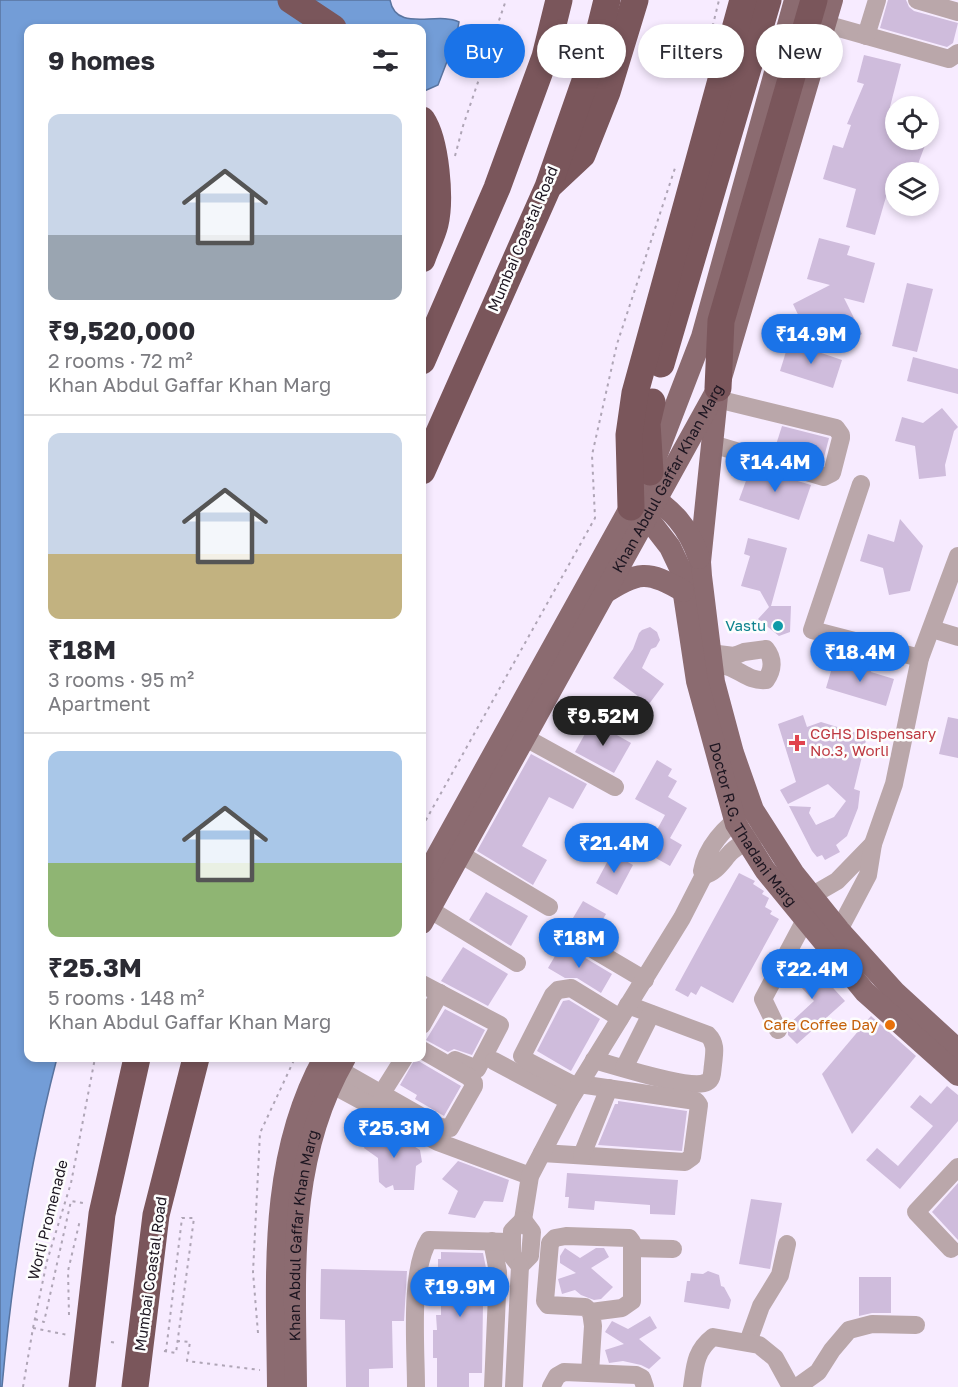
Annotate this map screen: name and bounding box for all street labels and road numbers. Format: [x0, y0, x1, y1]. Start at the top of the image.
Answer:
street label: Mumbai Coastal Road [483, 163, 561, 314]
street label: Khan Abdul Gaffar Khan Marg [608, 381, 726, 575]
street label: Doctor R.G. Thadani Marg [706, 740, 801, 910]
street label: Khan Abdul Gaffar Khan Marg [285, 1128, 322, 1341]
street label: Worli Promenade [23, 1157, 71, 1282]
street label: Mumbai Coastal Road [130, 1195, 170, 1352]

